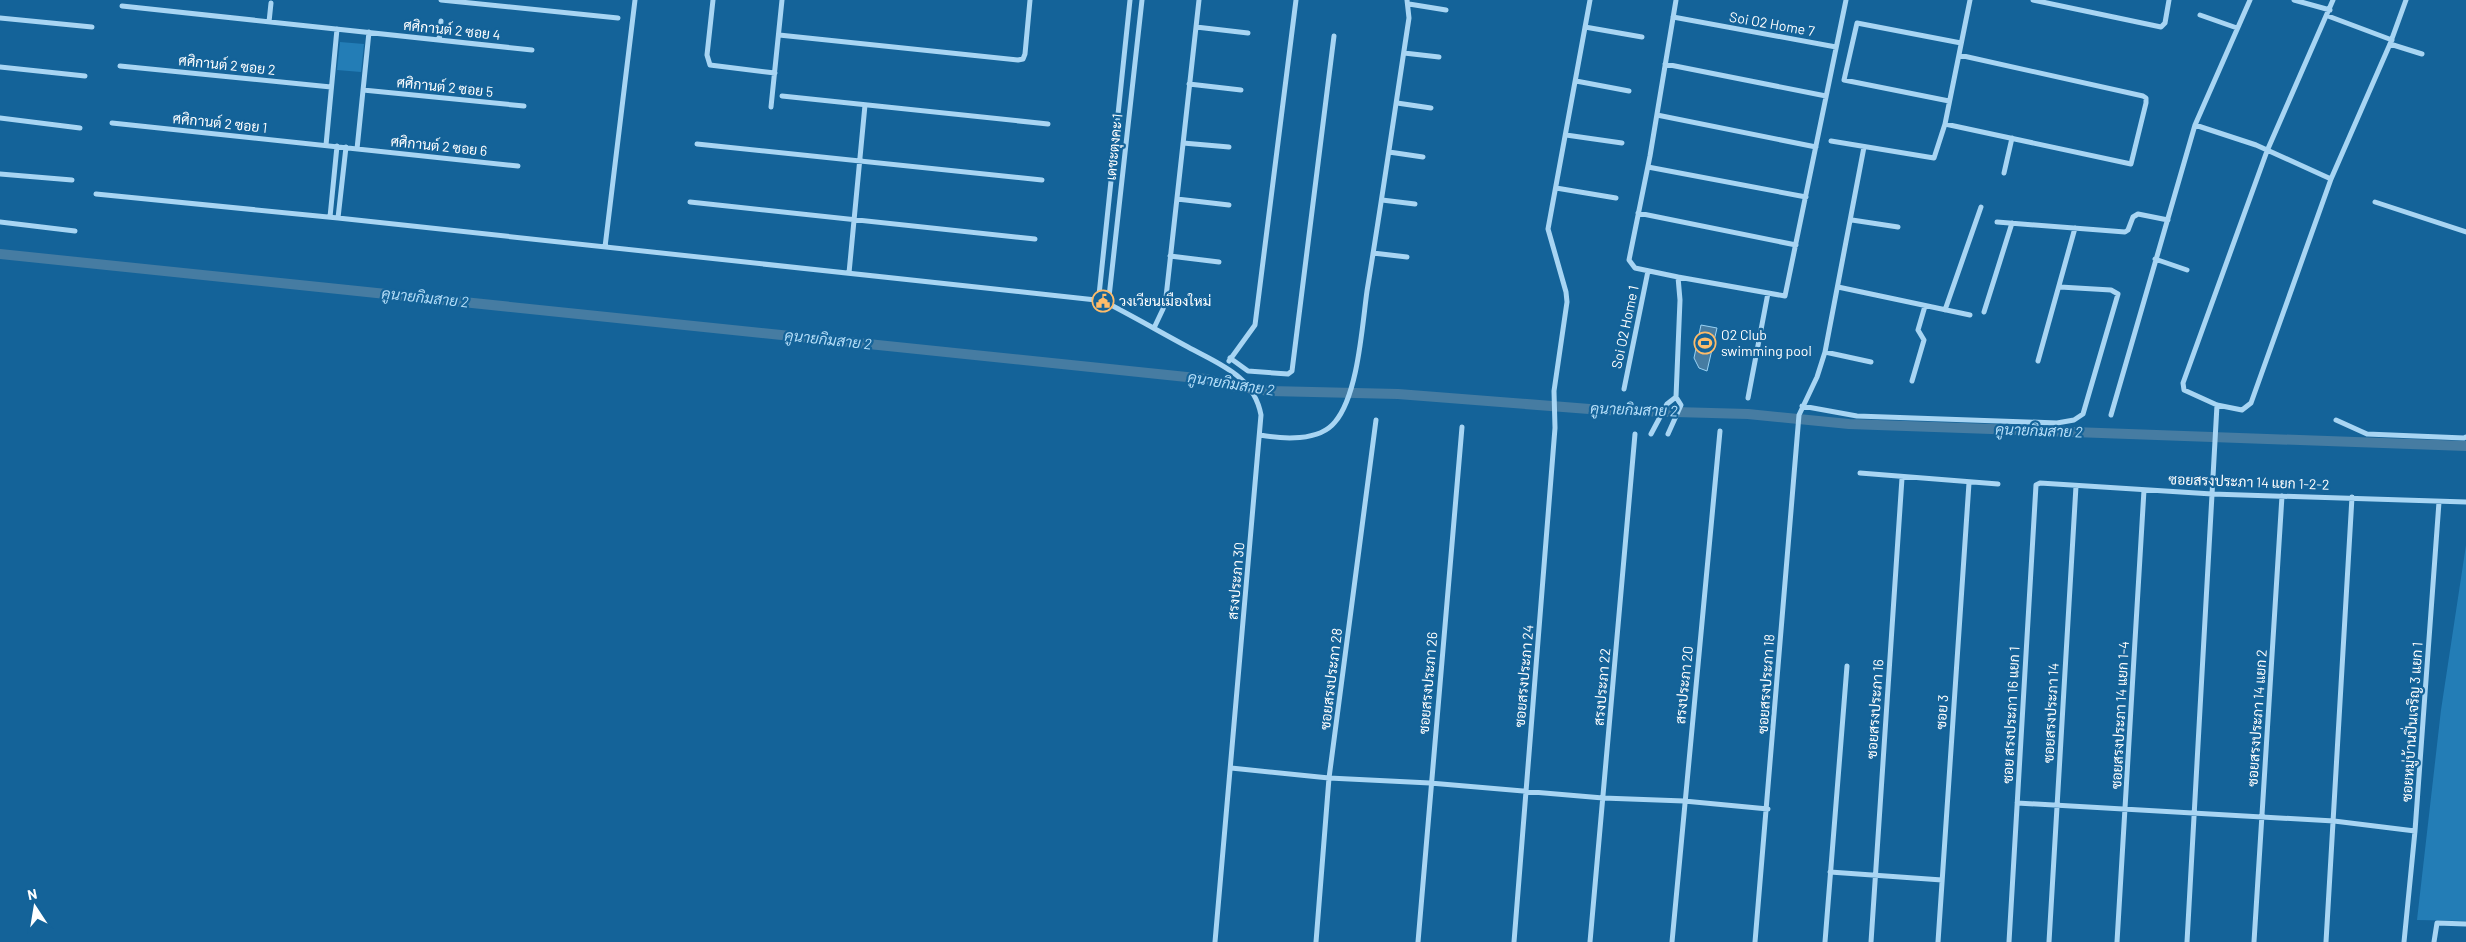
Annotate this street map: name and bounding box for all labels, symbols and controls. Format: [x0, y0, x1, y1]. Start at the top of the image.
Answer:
street label: Soi O2 Home 7 [1728, 8, 1816, 39]
street label: ศศิกานต์ 2 ซอย 4 [403, 16, 501, 43]
street label: ศศิกานต์ 2 ซอย 2 [178, 51, 276, 78]
street label: ศศิกานต์ 2 ซอย 5 [396, 73, 494, 100]
street label: ศศิกานต์ 2 ซอย 1 [172, 109, 268, 136]
street label: เดชะตุงคะ 1 [1102, 113, 1127, 181]
street label: ศศิกานต์ 2 ซอย 6 [390, 132, 488, 159]
water label: คูนายกิมสาย 2 [380, 283, 470, 313]
street label: Soi O2 Home 1 [1607, 284, 1642, 370]
public building icon: วงเวียนเมืองใหม่ [1091, 289, 1115, 313]
place label: วงเวียนเมืองใหม่ [1119, 292, 1211, 309]
water label: คูนายกิมสาย 2 [783, 325, 873, 355]
place label: O2 Club swimming pool [1721, 326, 1812, 359]
sports icon: O2 Club swimming pool [1693, 331, 1717, 355]
water label: คูนายกิมสาย 2 [1186, 367, 1276, 401]
water label: คูนายกิมสาย 2 [1590, 398, 1678, 422]
water label: คูนายกิมสาย 2 [1995, 419, 2083, 443]
street label: ซอยสรงประภา 14 แยก 1-2-2 [2168, 470, 2330, 493]
street label: สรงประภา 30 [1224, 541, 1247, 621]
street label: ซอยสรงประภา 24 [1511, 624, 1536, 728]
street label: ซอยสรงประภา 28 [1316, 627, 1345, 731]
street label: ซอยสรงประภา 26 [1415, 631, 1440, 735]
street label: ซอยสรงประภา 18 [1754, 634, 1777, 734]
street label: ซอยสรงประภา 14 แยก 1-4 [2107, 640, 2132, 789]
street label: ซอยหมู่บ้านปิ่นเจริญ 3 แยก 1 [2395, 641, 2428, 803]
street label: สรงประภา 20 [1671, 645, 1696, 725]
street label: ซอย สรงประภา 16 แยก 1 [1998, 646, 2023, 784]
street label: สรงประภา 22 [1590, 647, 1613, 727]
street label: ซอยสรงประภา 14 แยก 2 [2243, 649, 2270, 787]
street label: ซอยสรงประภา 16 [1863, 659, 1886, 759]
street label: ซอยสรงประภา 14 [2039, 662, 2062, 764]
street label: ซอย 3 [1932, 694, 1951, 730]
north arrow [10, 882, 60, 932]
text: N [26, 885, 39, 903]

